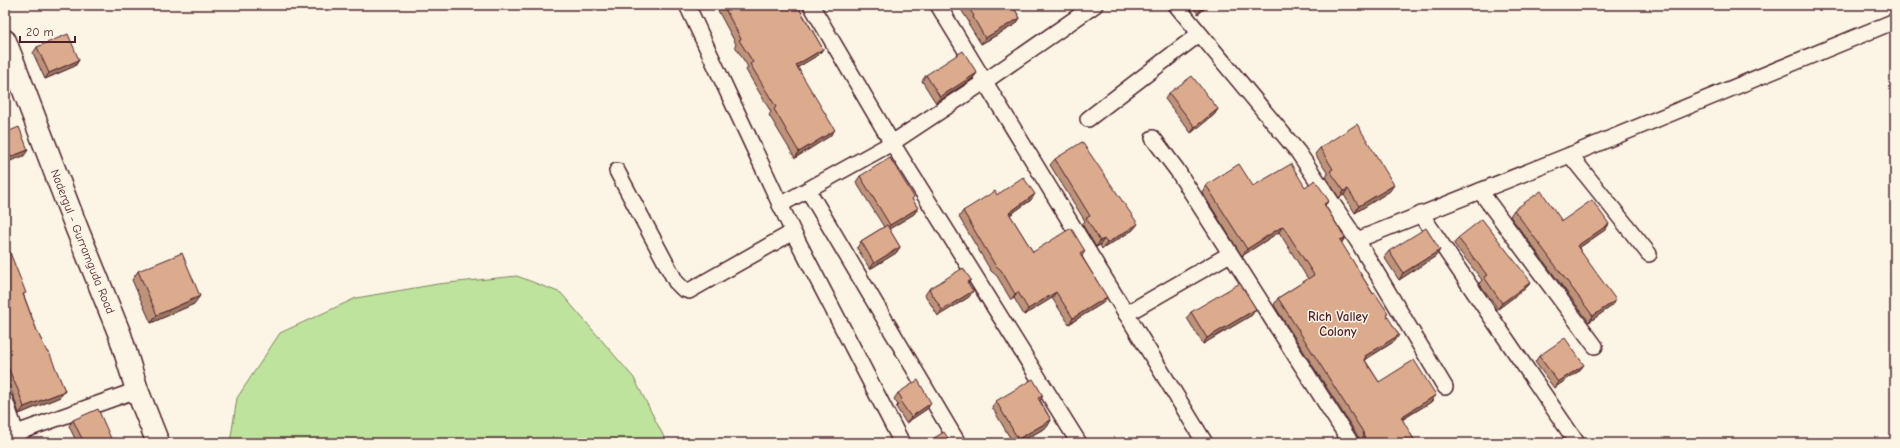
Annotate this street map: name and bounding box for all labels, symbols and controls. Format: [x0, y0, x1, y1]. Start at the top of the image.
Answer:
scale bar [20, 18, 75, 44]
text: 20 m [26, 25, 54, 39]
street label: Nadergul - Gurramguda Road [48, 167, 118, 316]
district label: Rich Valley Colony [1308, 309, 1368, 339]

